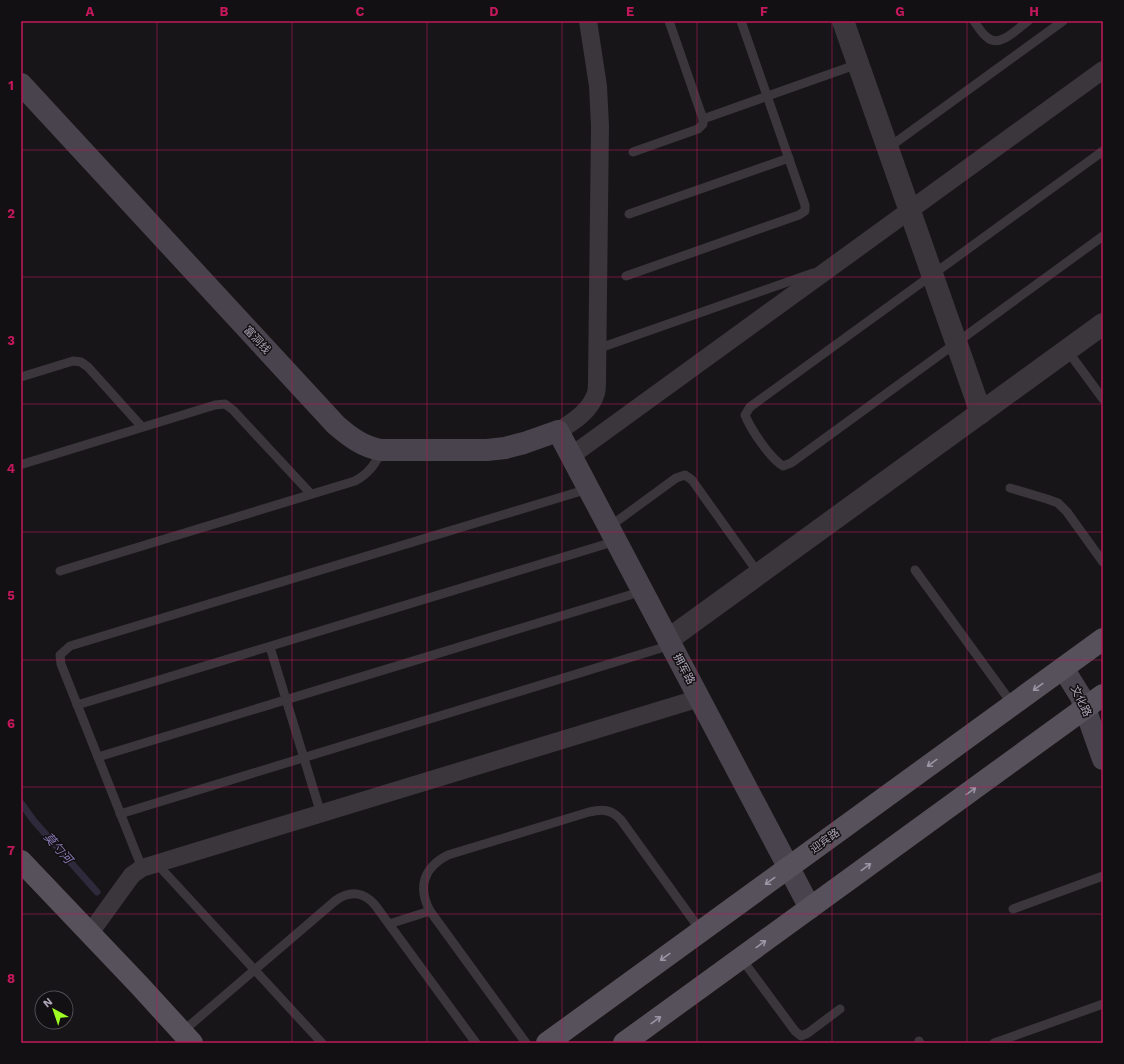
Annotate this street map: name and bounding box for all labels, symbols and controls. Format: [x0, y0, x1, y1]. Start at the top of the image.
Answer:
text: A [86, 4, 95, 19]
text: B [220, 4, 229, 19]
text: C [356, 4, 365, 19]
text: D [489, 4, 499, 19]
text: E [626, 4, 634, 19]
text: F [760, 4, 768, 19]
text: G [895, 4, 905, 19]
text: H [1029, 4, 1039, 19]
text: 1 [8, 78, 14, 93]
text: 2 [7, 206, 15, 221]
street label: 富洞线 [241, 323, 273, 357]
text: 3 [7, 333, 15, 348]
text: 4 [7, 461, 16, 476]
text: 5 [7, 588, 15, 603]
street label: 拥军路 [671, 651, 697, 687]
one-way arrow [1032, 683, 1043, 691]
street label: 文化路 [1068, 683, 1094, 719]
text: 6 [7, 716, 15, 731]
one-way arrow [927, 759, 938, 767]
one-way arrow [966, 787, 977, 795]
street label: 迎宾路 [808, 826, 842, 856]
water label: 莫勺河 [41, 830, 77, 868]
text: 7 [7, 843, 15, 858]
one-way arrow [861, 863, 872, 871]
one-way arrow [765, 877, 776, 885]
one-way arrow [755, 939, 766, 948]
one-way arrow [660, 953, 671, 961]
text: 8 [7, 971, 15, 986]
north arrow [34, 990, 74, 1030]
text: N [41, 995, 55, 1010]
one-way arrow [650, 1016, 661, 1024]

